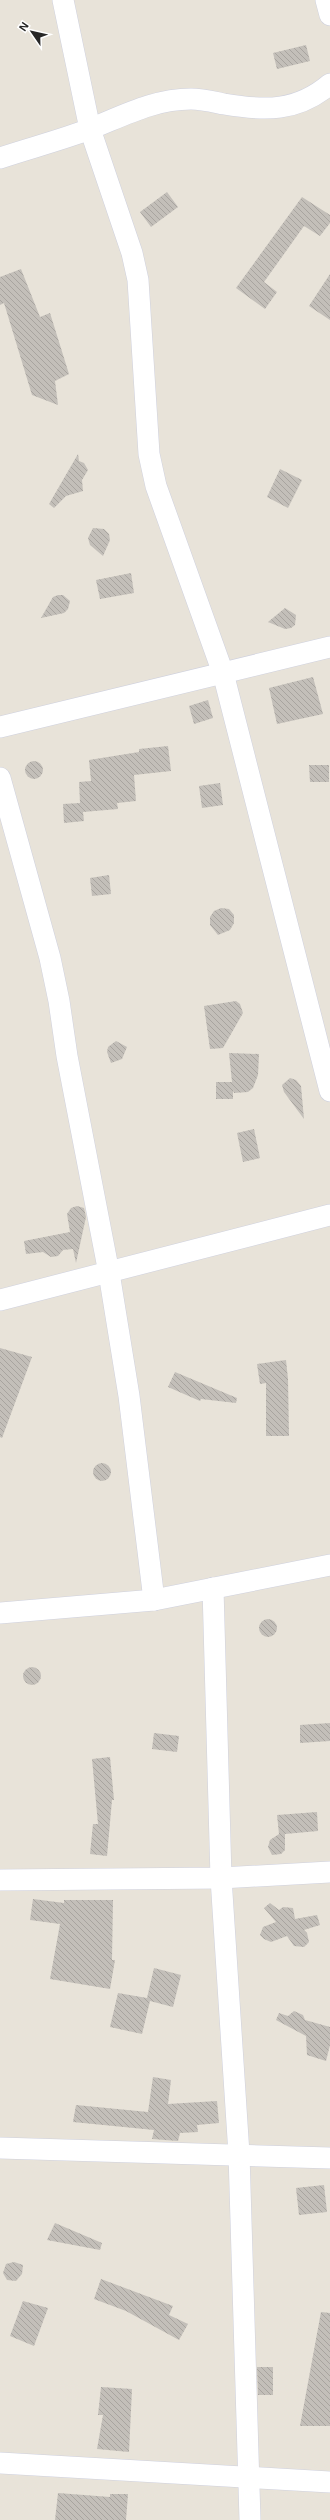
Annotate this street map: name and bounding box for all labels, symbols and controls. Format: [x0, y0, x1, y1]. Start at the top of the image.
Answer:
north arrow [12, 12, 52, 52]
text: N [17, 20, 31, 33]

